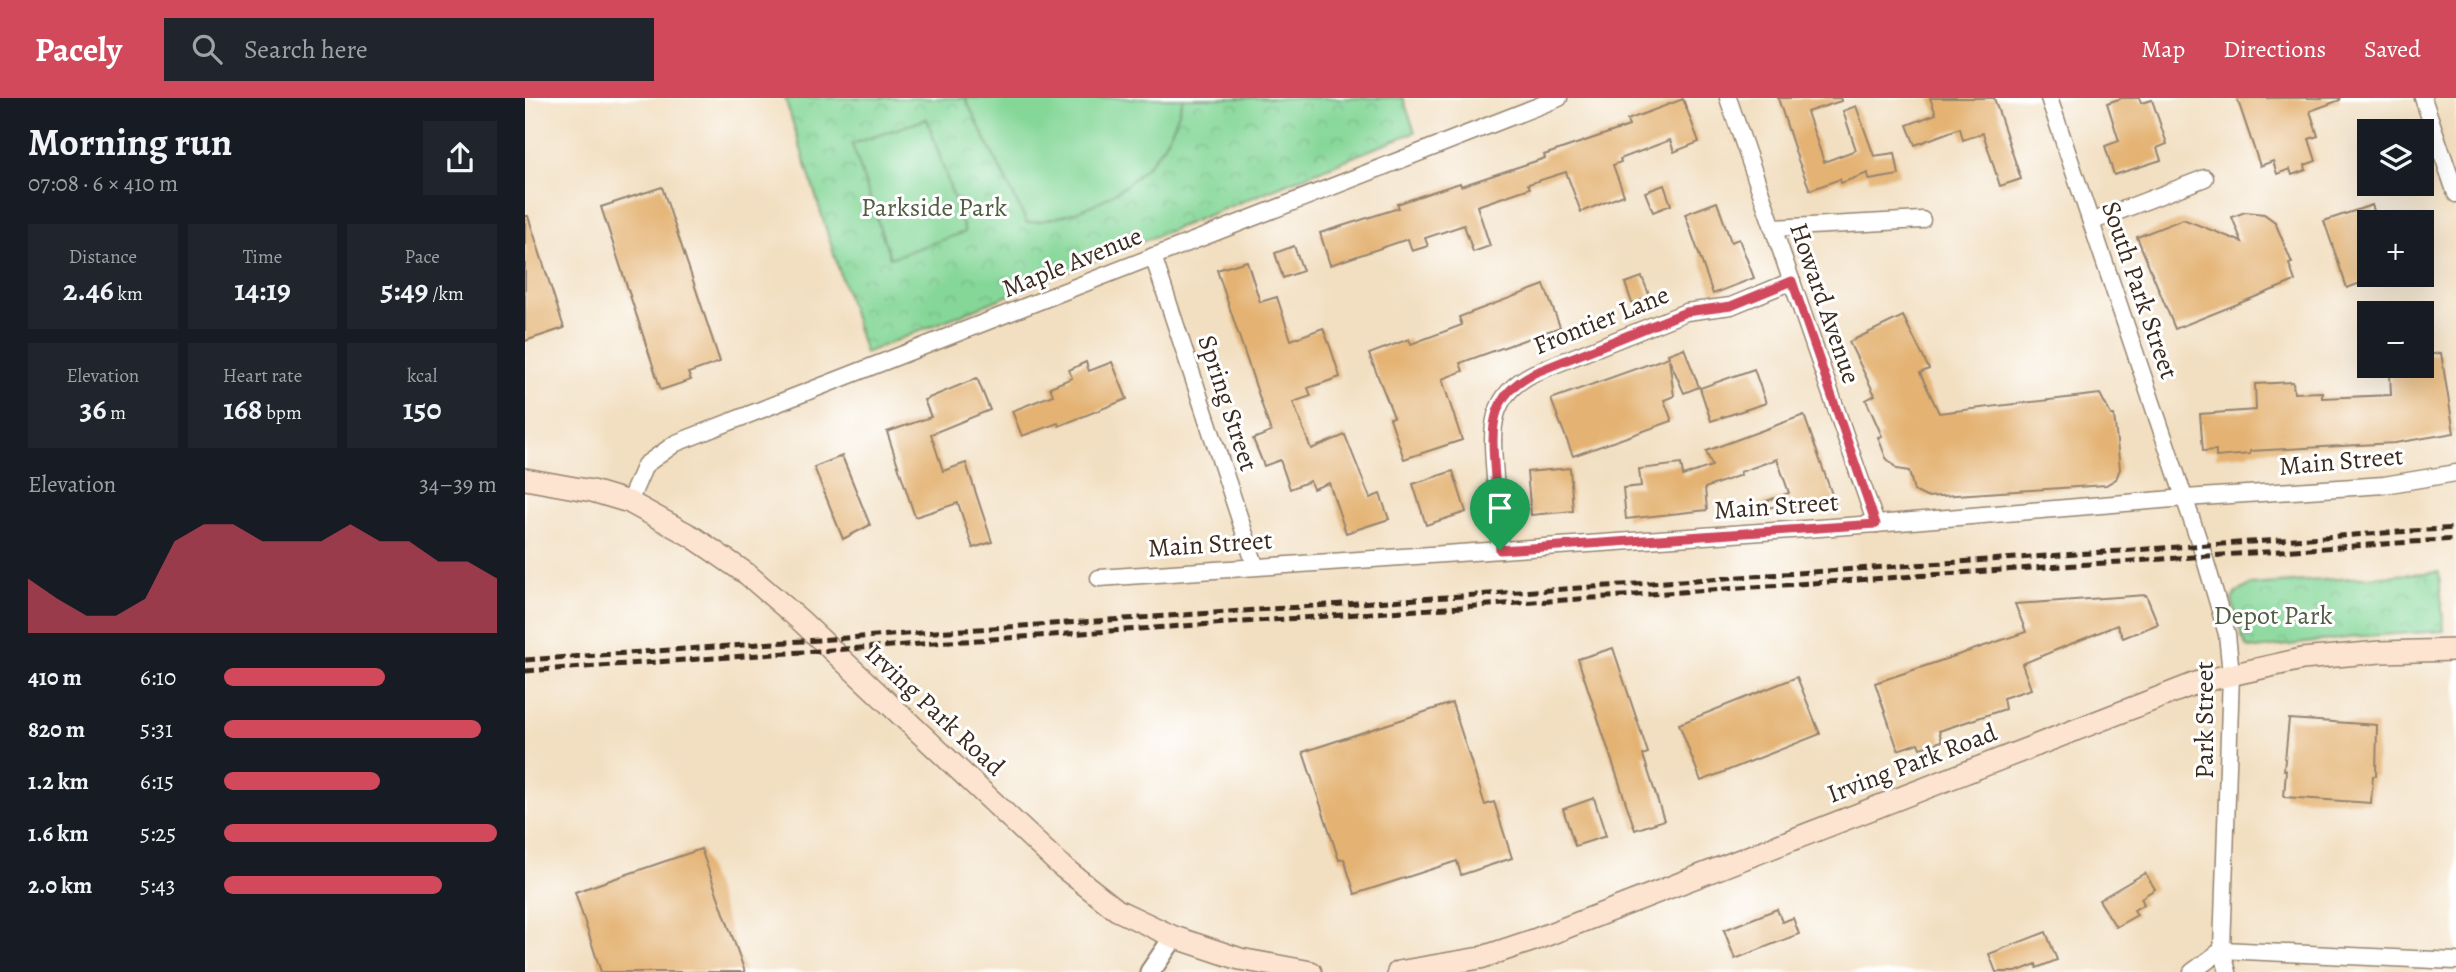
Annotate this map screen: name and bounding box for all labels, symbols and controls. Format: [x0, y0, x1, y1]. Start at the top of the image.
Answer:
search box [164, 18, 654, 81]
text: Pacely [35, 27, 122, 72]
icon: search [188, 30, 226, 68]
text: Search here [244, 32, 368, 67]
text: Map [2141, 33, 2185, 65]
text: Directions [2223, 33, 2326, 65]
text: Saved [2364, 33, 2421, 65]
text: Morning run [28, 116, 232, 168]
map controls [2357, 119, 2434, 378]
button: layers [2357, 119, 2434, 196]
button: share [423, 121, 497, 195]
text: 07:08 · 6 × 410 m [28, 168, 178, 199]
park label: Parkside Park [861, 190, 1007, 225]
street label: South Park Street [2093, 196, 2187, 384]
button: + [2357, 210, 2434, 287]
street label: Maple Avenue [997, 218, 1147, 306]
street label: Howard Avenue [1781, 218, 1869, 388]
text: Distance [69, 244, 137, 270]
text: Time [243, 244, 282, 270]
text: Pace [405, 244, 440, 270]
text: 2.46 [63, 270, 114, 310]
text: 14:19 [234, 270, 291, 310]
text: 5:49 [381, 270, 429, 310]
street label: Frontier Lane [1528, 277, 1674, 363]
text: km [114, 281, 143, 307]
text: /km [429, 281, 464, 307]
button: − [2357, 301, 2434, 378]
street label: Spring Street [1190, 330, 1267, 476]
text: Elevation [66, 363, 139, 389]
text: Heart rate [223, 363, 302, 389]
text: kcal [407, 363, 437, 389]
text: 36 [80, 389, 107, 429]
text: 168 [223, 389, 262, 429]
text: 150 [403, 389, 441, 429]
text: m [107, 400, 126, 426]
text: bpm [262, 400, 302, 426]
street label: Main Street [2277, 438, 2405, 484]
text: Elevation [28, 469, 116, 500]
text: 34–39 m [419, 469, 497, 500]
pin [1470, 478, 1530, 550]
street label: Main Street [1713, 484, 1840, 528]
icon: arrive [1481, 489, 1519, 527]
street label: Main Street [1147, 522, 1274, 566]
park label: Depot Park [2213, 598, 2333, 633]
street label: Irving Park Road [858, 636, 1012, 784]
street label: Park Street [2187, 661, 2222, 779]
text: 410 m [28, 662, 82, 693]
text: 6:10 [140, 662, 176, 693]
text: 820 m [28, 714, 85, 745]
text: 5:31 [140, 714, 173, 745]
street label: Irving Park Road [1822, 715, 2002, 811]
text: 1.2 km [28, 766, 89, 797]
text: 6:15 [140, 766, 174, 797]
text: 1.6 km [28, 818, 88, 849]
text: 5:25 [140, 818, 176, 849]
text: 2.0 km [28, 870, 92, 901]
text: 5:43 [140, 870, 175, 901]

